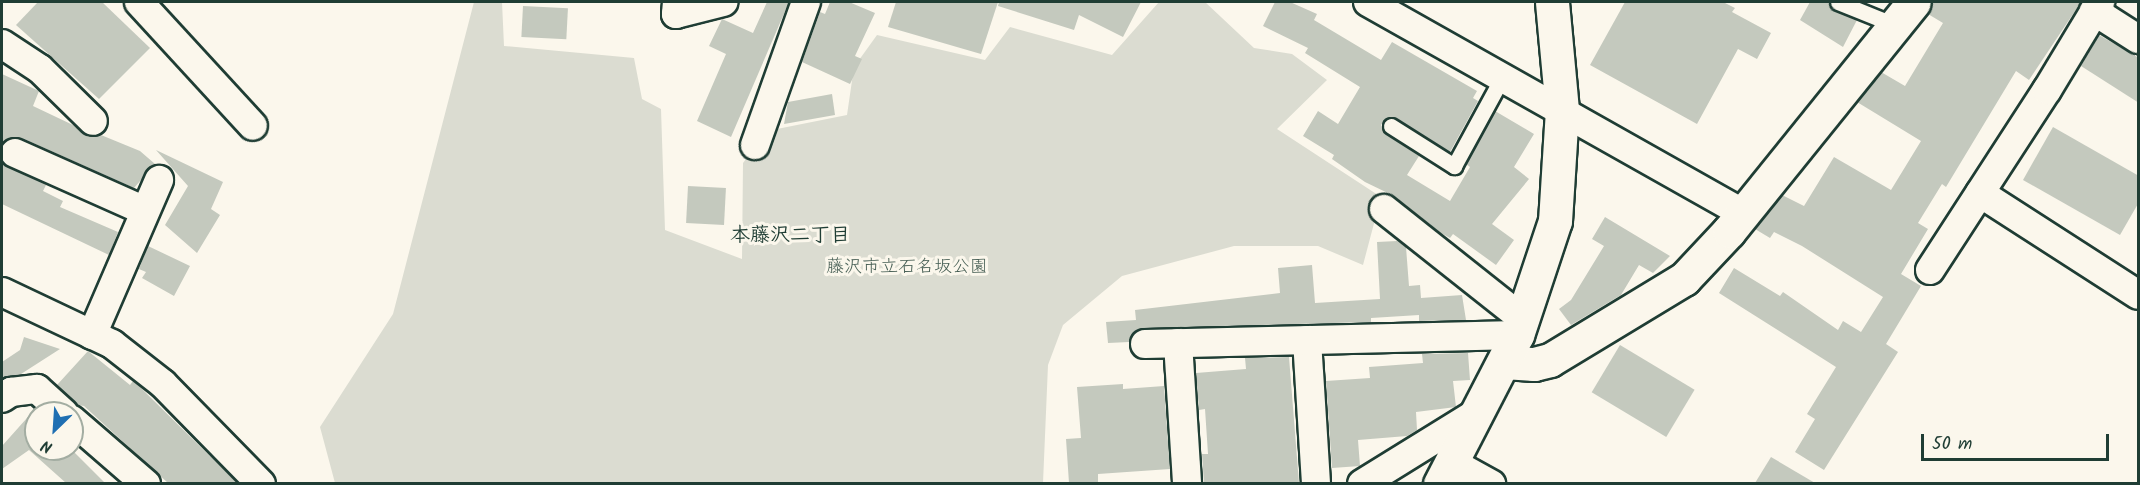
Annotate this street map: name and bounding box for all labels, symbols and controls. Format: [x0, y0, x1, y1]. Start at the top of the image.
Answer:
district label: 本藤沢二丁目 [730, 224, 850, 248]
park label: 藤沢市立石名坂公園 [826, 257, 988, 279]
north arrow [24, 401, 84, 461]
scale bar [1924, 422, 2112, 460]
text: 50 m [1932, 430, 1972, 459]
text: N [37, 432, 57, 459]

